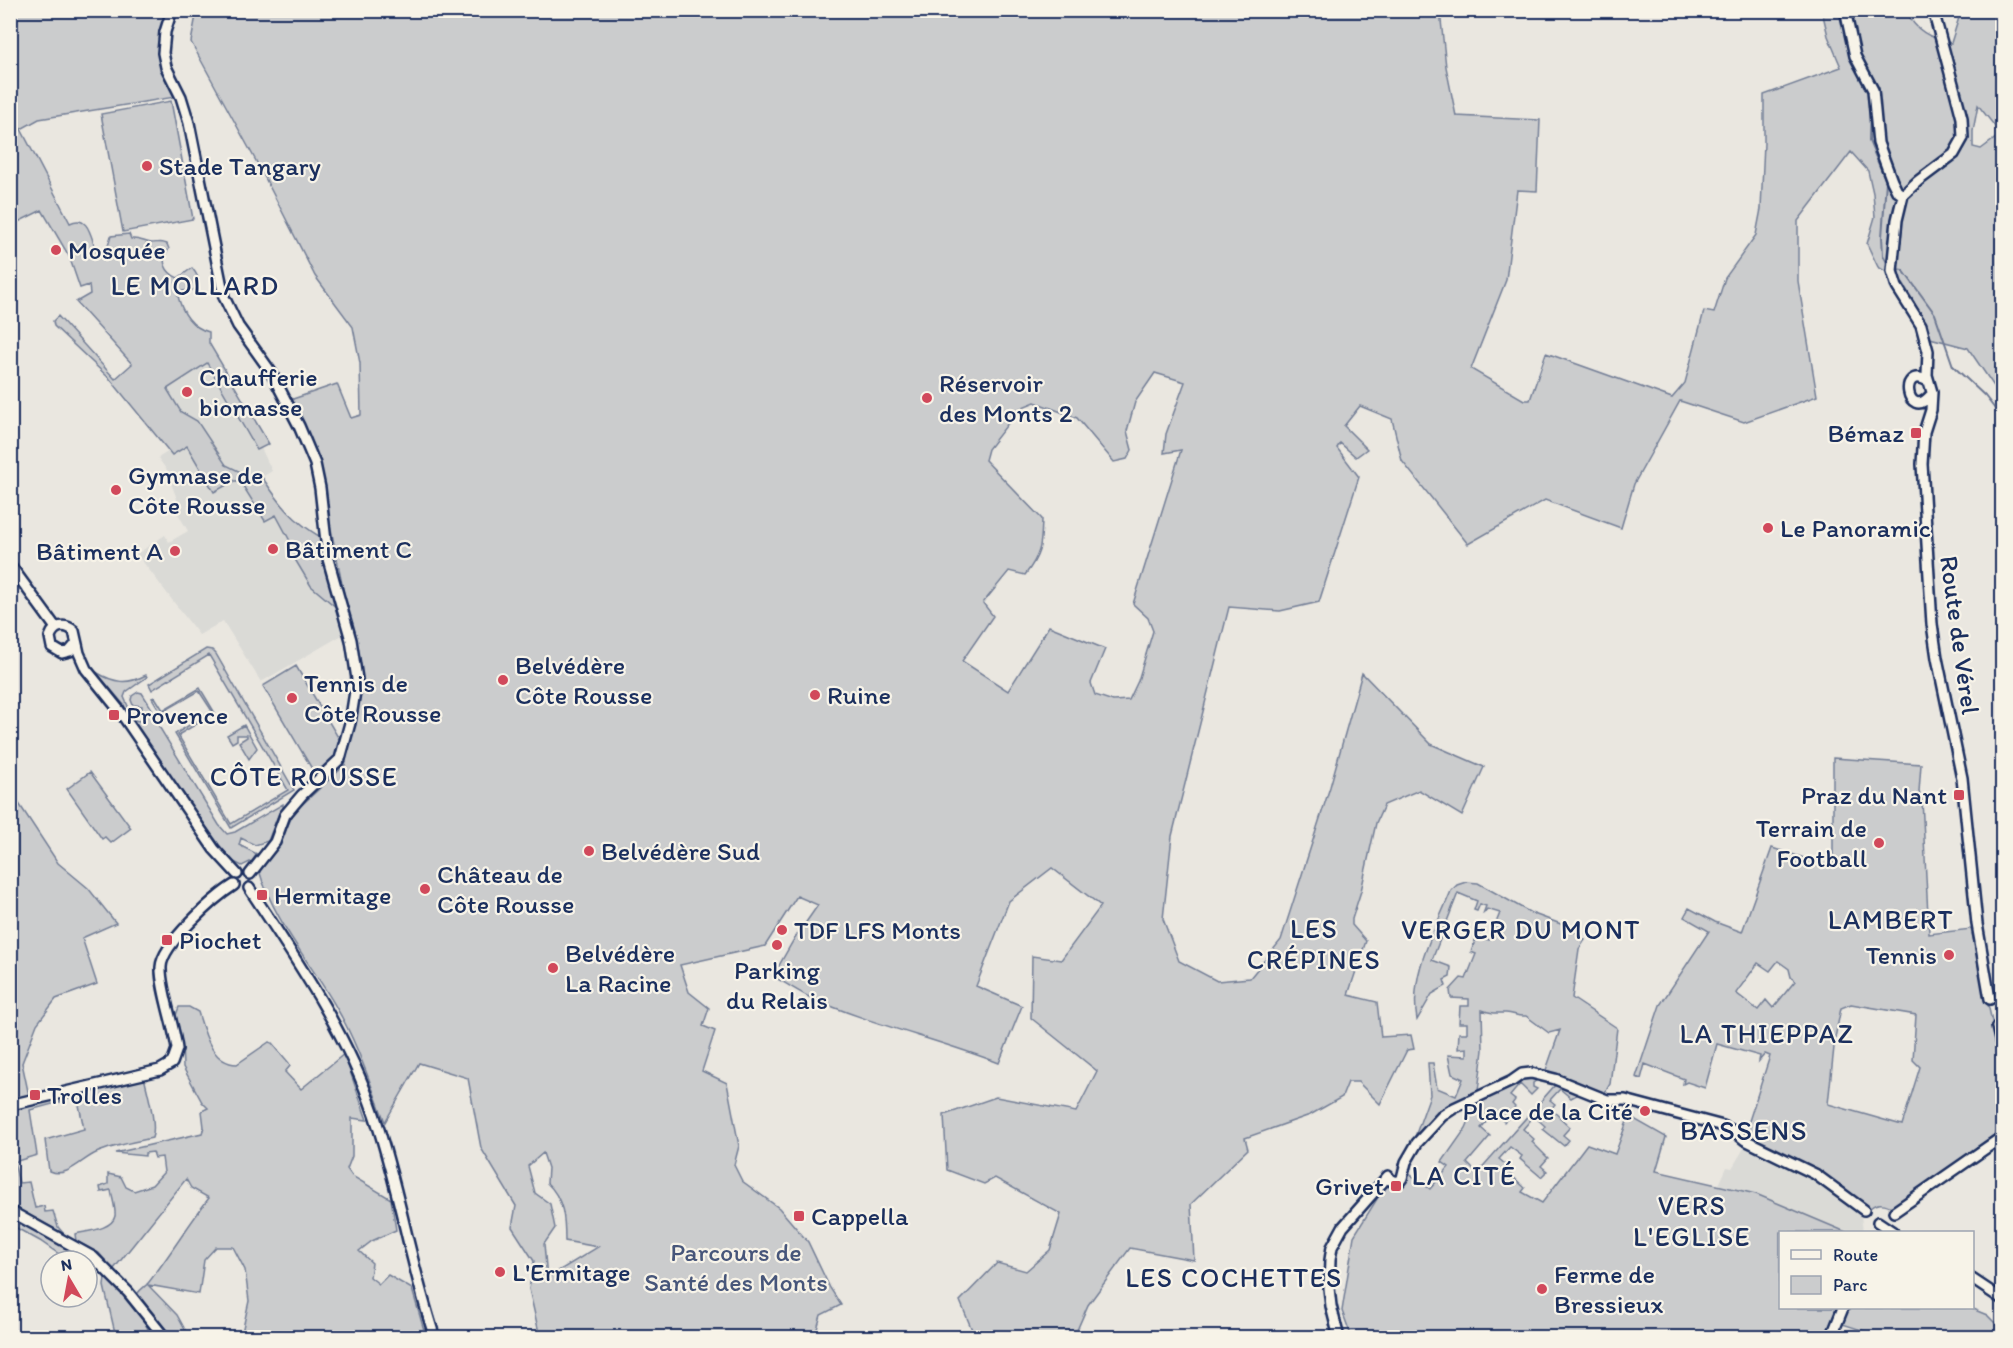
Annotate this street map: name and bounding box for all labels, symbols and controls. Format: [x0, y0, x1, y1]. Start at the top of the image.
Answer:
place label: Stade Tangary [159, 150, 321, 182]
marker: Stade Tangary [140, 159, 154, 173]
place label: Mosquée [68, 234, 166, 266]
marker: Mosquée [49, 243, 63, 257]
district label: LE MOLLARD [110, 269, 280, 302]
place label: Chaufferie biomasse [199, 361, 318, 423]
place label: Réservoir des Monts 2 [939, 367, 1073, 429]
marker: Chaufferie biomasse [180, 385, 194, 399]
marker: Réservoir des Monts 2 [920, 391, 934, 405]
place label: Bémaz [1828, 417, 1904, 449]
marker: Bémaz [1909, 426, 1923, 440]
place label: Gymnase de Côte Rousse [128, 459, 265, 521]
marker: Gymnase de Côte Rousse [109, 483, 123, 497]
place label: Le Panoramic [1780, 512, 1931, 544]
marker: Le Panoramic [1761, 521, 1775, 535]
place label: Bâtiment C [285, 533, 412, 565]
place label: Bâtiment A [36, 535, 163, 567]
marker: Bâtiment C [266, 542, 280, 556]
marker: Bâtiment A [168, 544, 182, 558]
street label: Route de Vérel [1933, 554, 1987, 716]
place label: Belvédère Côte Rousse [515, 649, 652, 711]
place label: Tennis de Côte Rousse [304, 667, 441, 729]
marker: Belvédère Côte Rousse [496, 673, 510, 687]
place label: Ruine [827, 679, 891, 711]
marker: Ruine [808, 688, 822, 702]
marker: Tennis de Côte Rousse [285, 691, 299, 705]
place label: Provence [126, 699, 228, 731]
marker: Provence [107, 708, 121, 722]
district label: CÔTE ROUSSE [210, 760, 398, 793]
place label: Praz du Nant [1801, 779, 1947, 811]
marker: Praz du Nant [1952, 788, 1966, 802]
place label: Terrain de Football [1756, 812, 1867, 874]
place label: Belvédère Sud [601, 835, 760, 867]
marker: Terrain de Football [1872, 836, 1886, 850]
marker: Belvédère Sud [582, 844, 596, 858]
place label: Château de Côte Rousse [437, 858, 574, 920]
place label: Hermitage [274, 879, 391, 911]
marker: Château de Côte Rousse [418, 882, 432, 896]
marker: Hermitage [255, 888, 269, 902]
district label: LAMBERT [1828, 903, 1954, 936]
district label: LES CRÉPINES [1247, 912, 1381, 976]
district label: VERGER DU MONT [1401, 913, 1641, 946]
place label: TDF LFS Monts [794, 914, 961, 946]
marker: TDF LFS Monts [775, 923, 789, 937]
place label: Piochet [179, 924, 262, 956]
marker: Piochet [160, 933, 174, 947]
place label: Belvédère La Racine [565, 937, 675, 999]
marker: Parking du Relais [770, 938, 784, 952]
place label: Tennis [1866, 939, 1937, 971]
marker: Tennis [1942, 948, 1956, 962]
place label: Parking du Relais [726, 954, 828, 1016]
marker: Belvédère La Racine [546, 961, 560, 975]
district label: LA THIEPPAZ [1680, 1017, 1854, 1050]
place label: Trolles [47, 1079, 122, 1111]
marker: Trolles [28, 1088, 42, 1102]
place label: Place de la Cité [1462, 1095, 1633, 1127]
marker: Place de la Cité [1638, 1104, 1652, 1118]
district label: BASSENS [1680, 1113, 1808, 1147]
district label: LA CITÉ [1412, 1159, 1516, 1192]
place label: Grivet [1315, 1170, 1384, 1202]
marker: Grivet [1389, 1179, 1403, 1193]
district label: VERS L'EGLISE [1633, 1189, 1751, 1253]
place label: Cappella [811, 1200, 909, 1232]
marker: Cappella [792, 1209, 806, 1223]
legend [1779, 1231, 1974, 1309]
park label: Parcours de Santé des Monts [644, 1236, 828, 1298]
text: Route [1833, 1244, 1878, 1266]
north arrow [39, 1249, 99, 1309]
text: N [60, 1254, 73, 1275]
place label: L'Ermitage [512, 1256, 631, 1288]
place label: Ferme de Bressieux [1554, 1258, 1663, 1320]
district label: LES COCHETTES [1125, 1261, 1343, 1294]
marker: L'Ermitage [493, 1265, 507, 1279]
text: Parc [1833, 1274, 1867, 1296]
marker: Ferme de Bressieux [1535, 1282, 1549, 1296]

